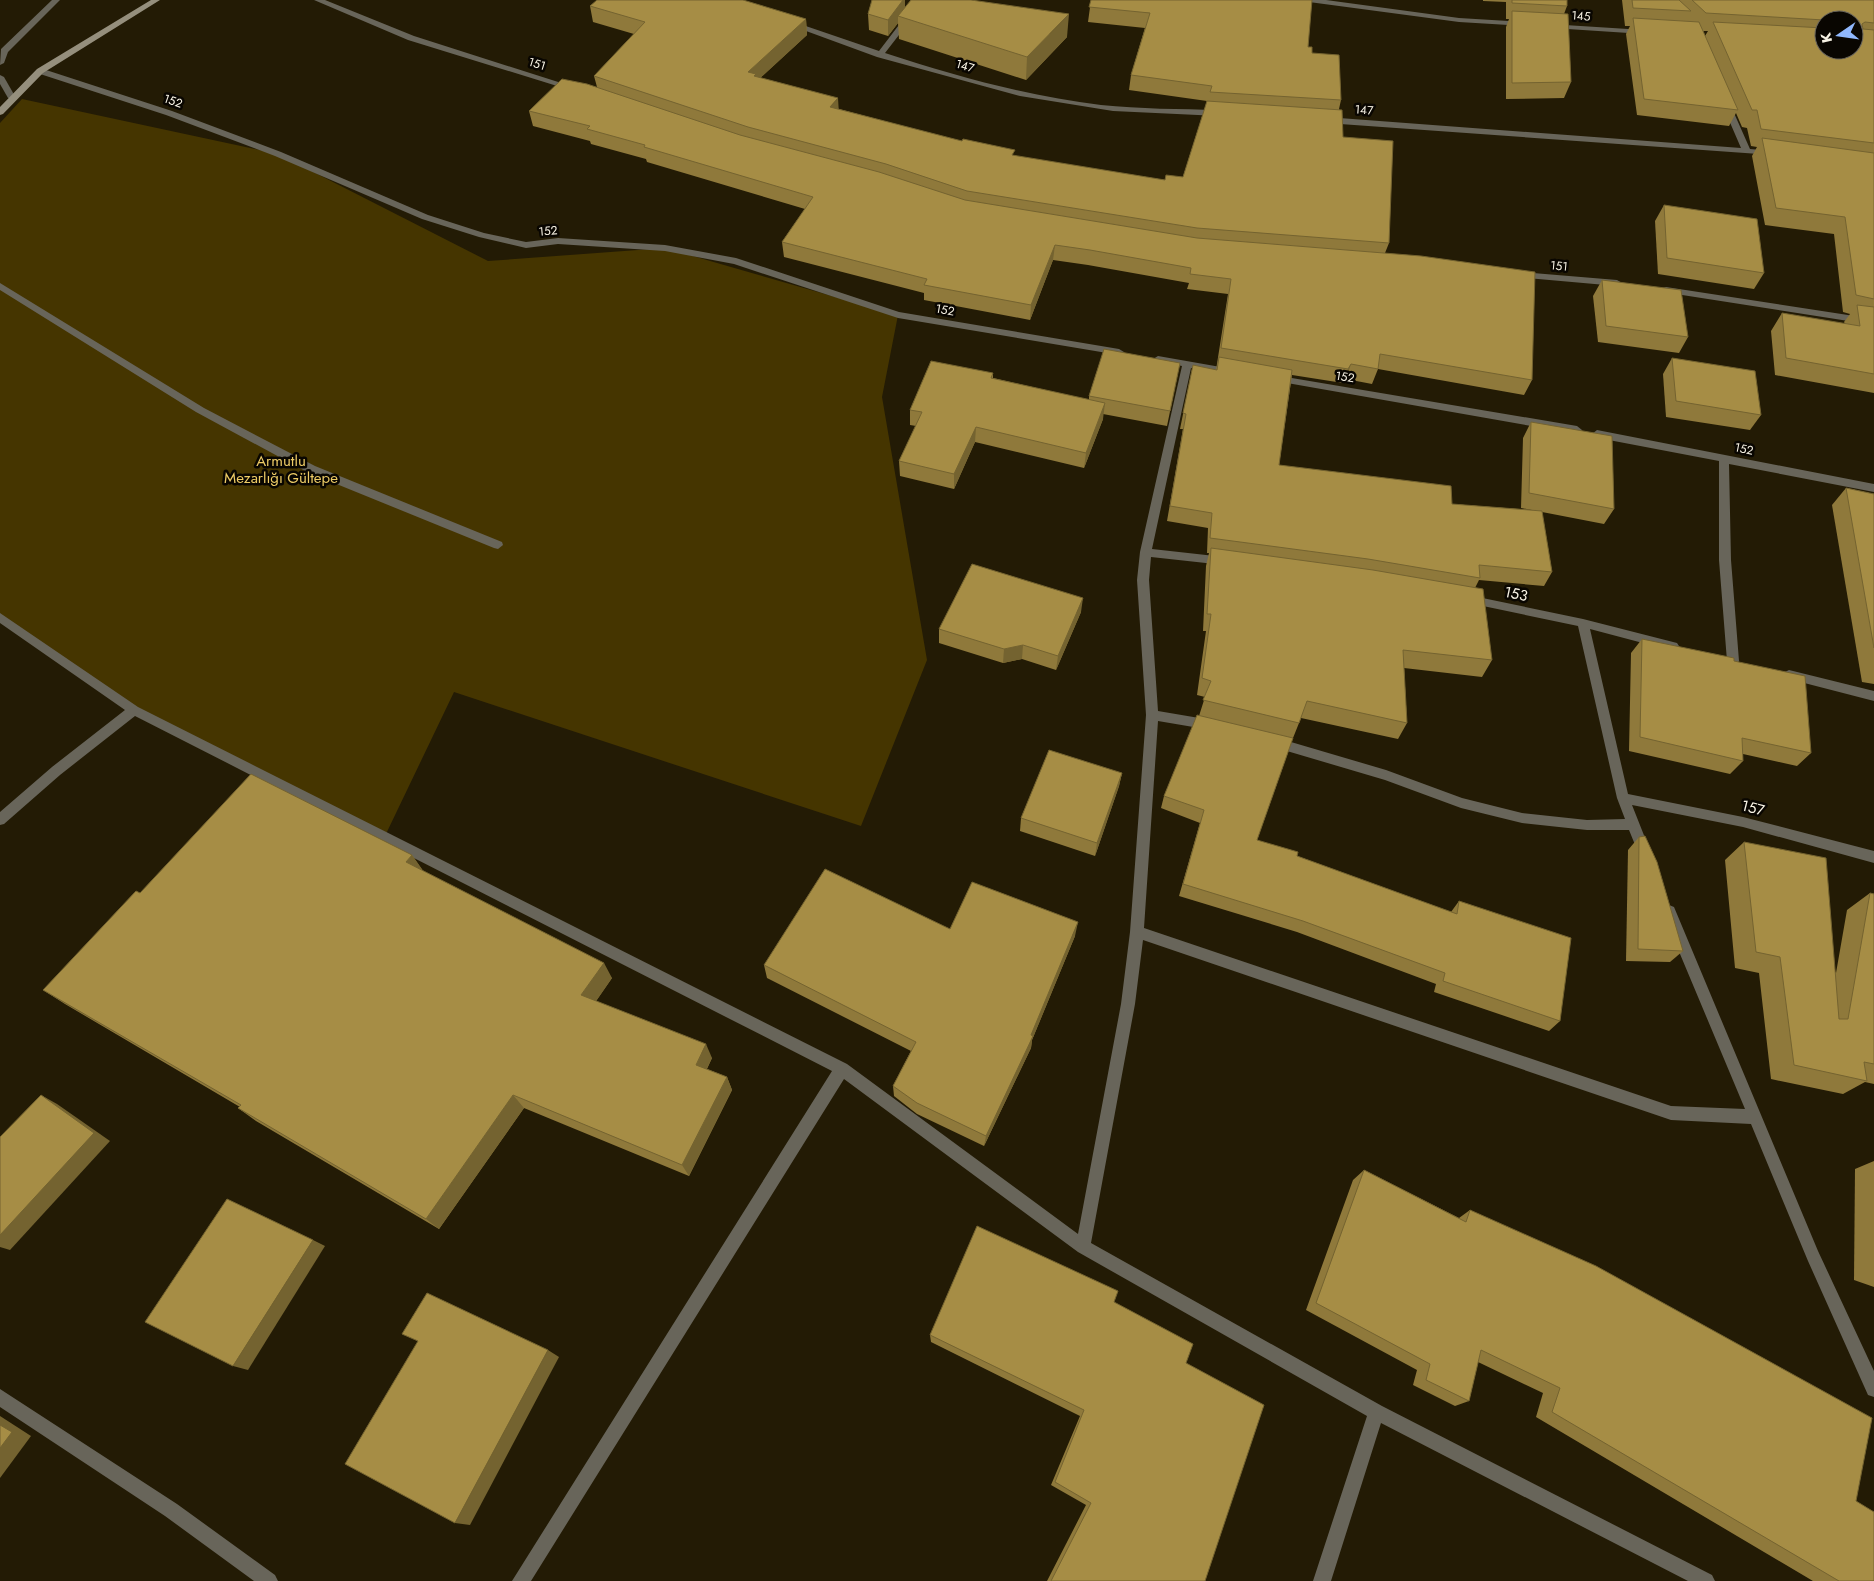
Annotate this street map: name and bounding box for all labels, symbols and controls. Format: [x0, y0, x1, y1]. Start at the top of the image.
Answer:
street label: 145 [1571, 6, 1591, 26]
north arrow [1814, 10, 1864, 60]
text: K [1815, 31, 1837, 45]
street label: 151 [526, 53, 548, 75]
street label: 147 [954, 55, 977, 77]
street label: 152 [161, 89, 185, 113]
street label: 147 [1354, 100, 1375, 120]
street label: 152 [538, 221, 558, 241]
street label: 151 [1549, 256, 1569, 276]
street label: 152 [934, 299, 956, 321]
street label: 152 [1334, 367, 1356, 387]
street label: 152 [1733, 438, 1755, 460]
park label: Armutlu Mezarlığı Gültepe [224, 450, 338, 489]
street label: 153 [1502, 581, 1530, 607]
street label: 157 [1739, 795, 1767, 821]

